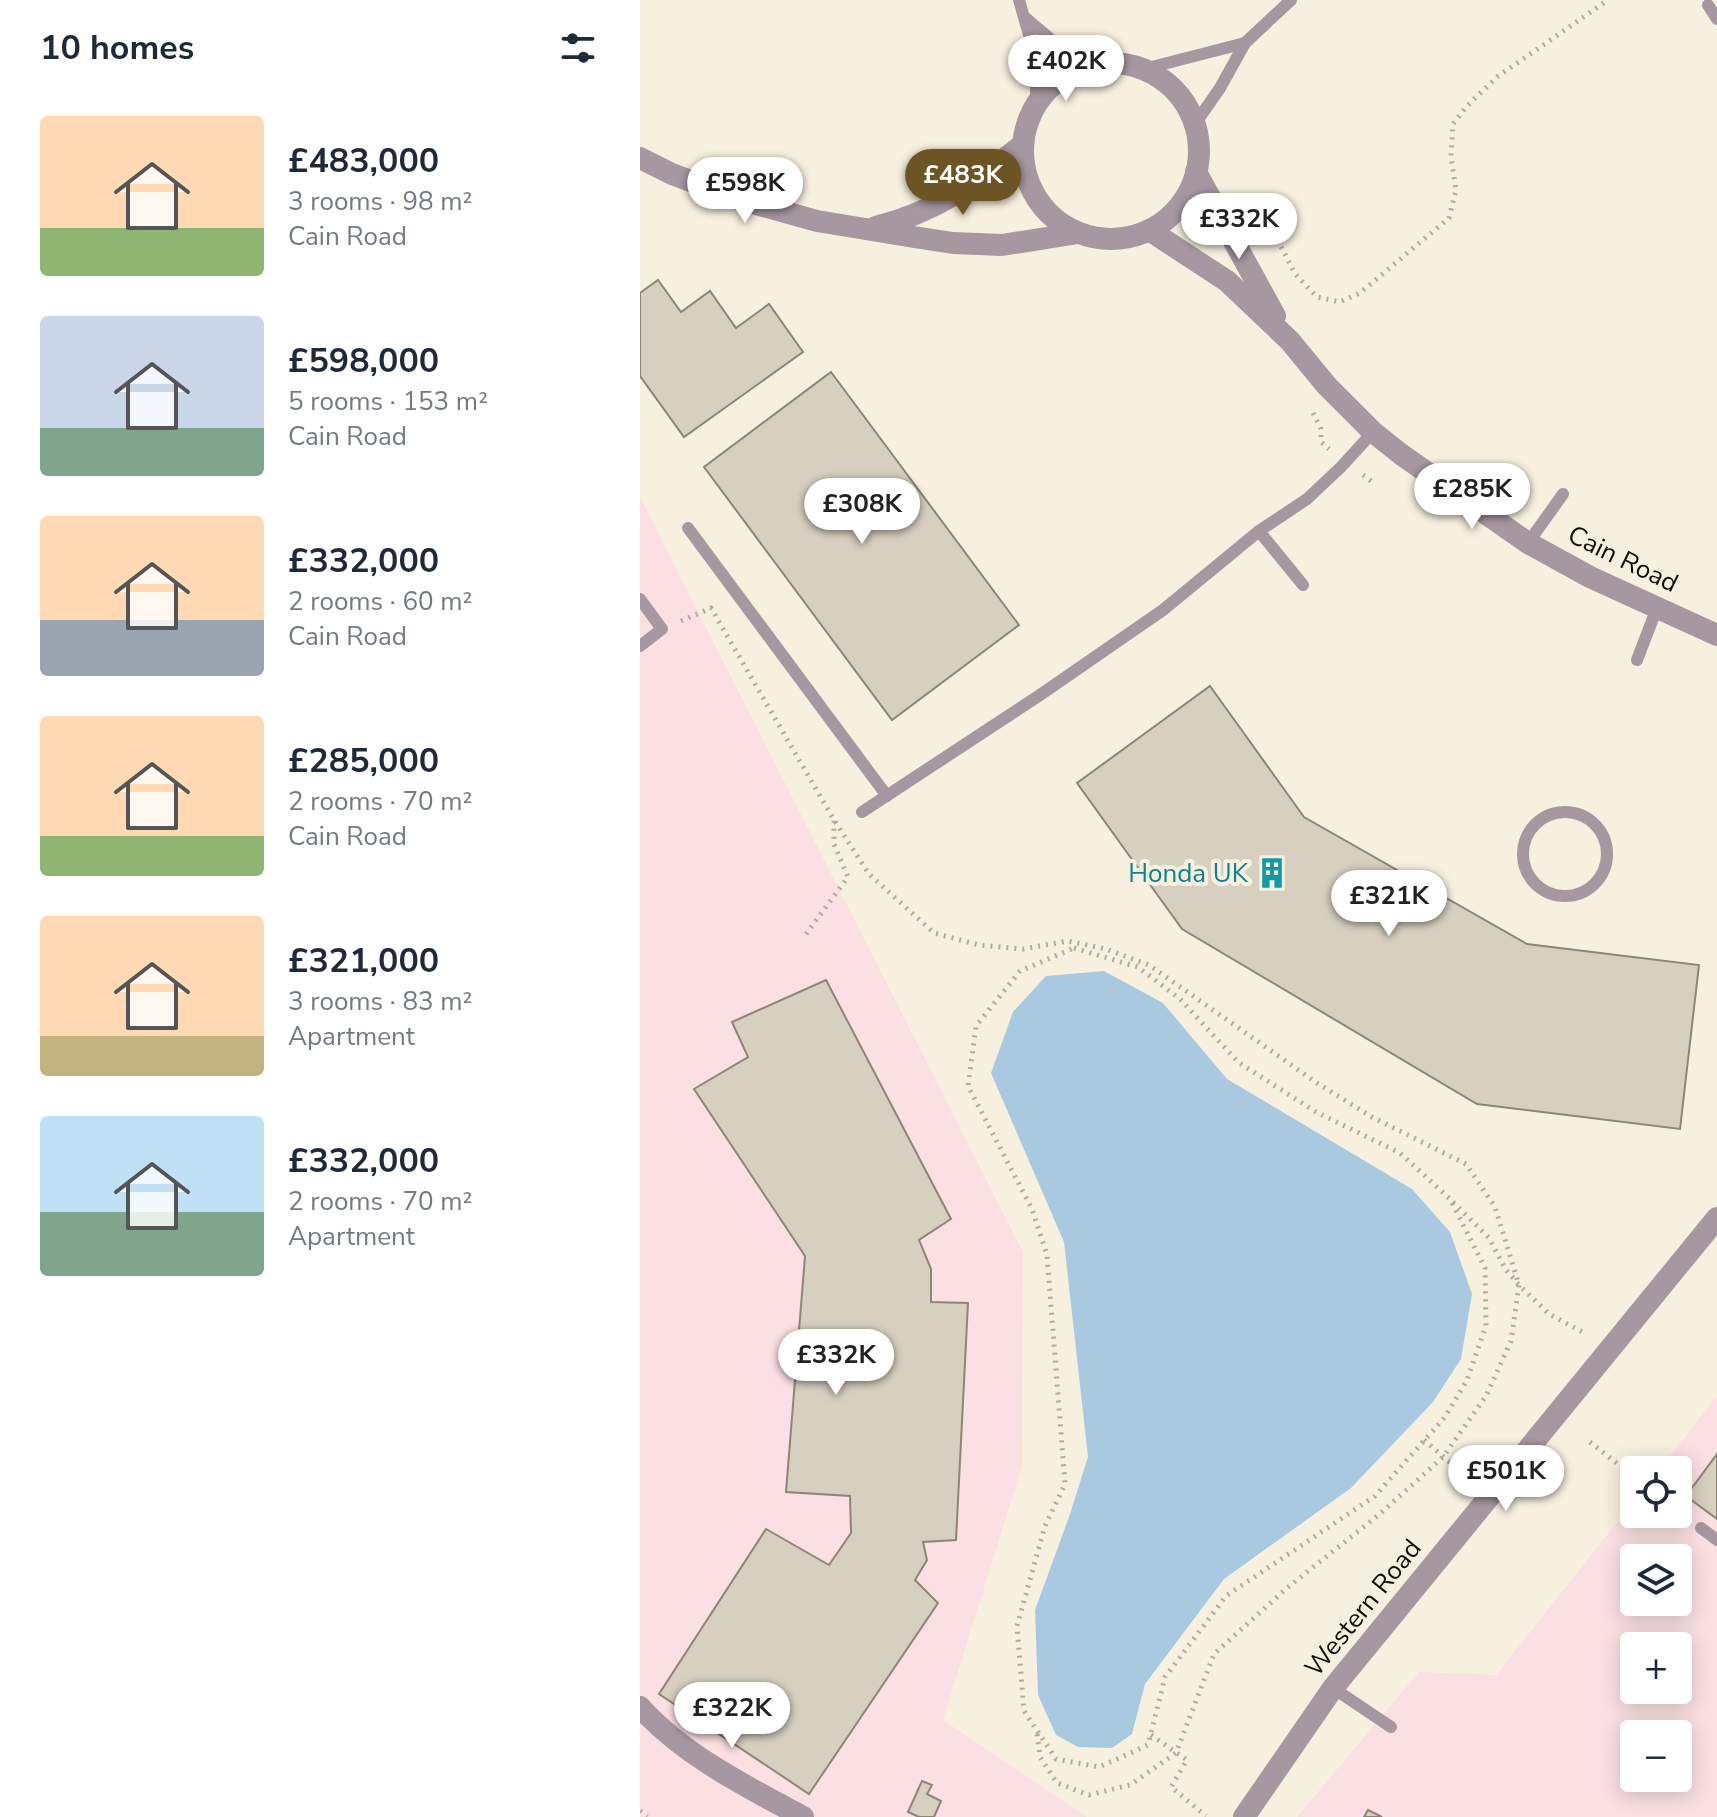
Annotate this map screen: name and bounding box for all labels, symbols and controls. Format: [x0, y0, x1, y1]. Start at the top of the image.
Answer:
text: 10 homes [40, 25, 194, 71]
icon: filters [556, 26, 600, 70]
pin: £402K [1010, 35, 1122, 103]
text: £402K [1026, 43, 1106, 78]
text: £483,000 [288, 138, 439, 184]
icon: home [104, 148, 200, 244]
pin: £483K [907, 149, 1019, 217]
pin: £598K [689, 157, 801, 225]
text: £483K [923, 157, 1003, 192]
text: £598K [705, 165, 785, 200]
text: 3 rooms · 98 m² [288, 184, 472, 219]
pin: £332K [1183, 193, 1295, 261]
text: £332K [1199, 201, 1279, 236]
text: Cain Road [288, 219, 407, 254]
text: £598,000 [288, 338, 439, 384]
icon: home [104, 348, 200, 444]
text: 5 rooms · 153 m² [288, 384, 488, 419]
text: Cain Road [288, 419, 407, 454]
pin: £285K [1416, 463, 1528, 531]
text: £285K [1432, 471, 1512, 506]
pin: £308K [806, 478, 918, 546]
text: £308K [822, 486, 902, 521]
street label: Cain Road [1562, 517, 1684, 601]
text: £332,000 [288, 538, 439, 584]
icon: home [104, 548, 200, 644]
text: 2 rooms · 60 m² [288, 584, 472, 619]
text: Cain Road [288, 619, 407, 654]
text: £285,000 [288, 738, 439, 784]
icon: home [104, 748, 200, 844]
text: 2 rooms · 70 m² [288, 784, 472, 819]
text: Cain Road [288, 819, 407, 854]
place label: Honda UK [1128, 856, 1249, 891]
building icon: Honda UK [1255, 856, 1289, 890]
pin: £321K [1333, 870, 1445, 938]
text: £321K [1349, 878, 1429, 913]
text: £321,000 [288, 938, 439, 984]
icon: home [104, 948, 200, 1044]
text: 3 rooms · 83 m² [288, 984, 472, 1019]
text: Apartment [288, 1019, 415, 1054]
text: £332,000 [288, 1138, 439, 1184]
icon: home [104, 1148, 200, 1244]
text: 2 rooms · 70 m² [288, 1184, 472, 1219]
text: Apartment [288, 1219, 415, 1254]
pin: £332K [780, 1329, 892, 1397]
text: £332K [796, 1337, 876, 1372]
pin: £501K [1450, 1445, 1562, 1513]
text: £501K [1466, 1453, 1546, 1488]
map controls [1620, 1456, 1692, 1792]
button: locate [1620, 1456, 1692, 1528]
street label: Western Road [1297, 1532, 1429, 1684]
button: layers [1620, 1544, 1692, 1616]
button: + [1620, 1632, 1692, 1704]
pin: £322K [676, 1682, 788, 1750]
text: £322K [692, 1690, 772, 1725]
button: − [1620, 1720, 1692, 1792]

